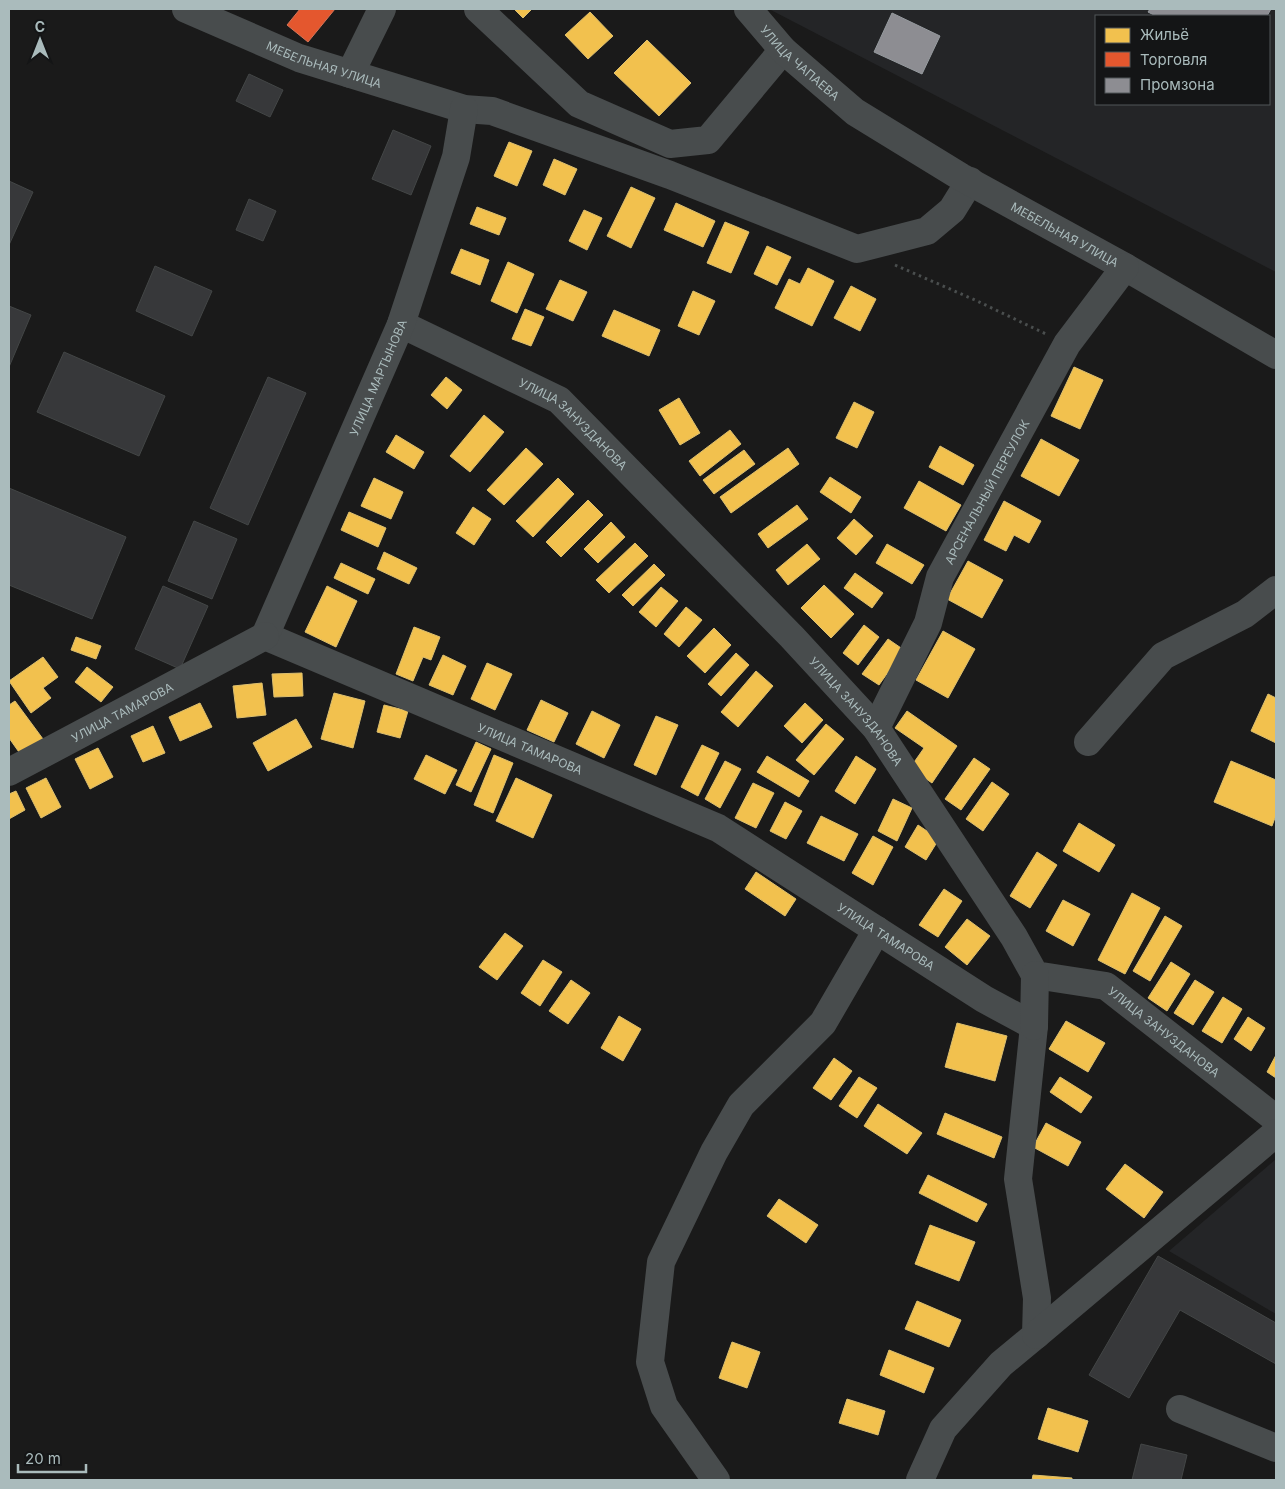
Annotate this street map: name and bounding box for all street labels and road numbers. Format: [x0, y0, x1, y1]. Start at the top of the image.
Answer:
street label: УЛИЦА ЧАПАЕВА [758, 22, 843, 103]
street label: МЕБЕЛЬНАЯ УЛИЦА [264, 37, 384, 91]
street label: МЕБЕЛЬНАЯ УЛИЦА [1009, 199, 1122, 270]
street label: УЛИЦА МАРТЫНОВА [346, 318, 409, 438]
street label: УЛИЦА ЗАНУЗДАНОВА [517, 374, 631, 473]
street label: АРСЕНАЛЬНЫЙ ПЕРЕУЛОК [941, 417, 1032, 567]
street label: УЛИЦА ЗАНУЗДАНОВА [806, 654, 906, 768]
street label: УЛИЦА ТАМАРОВА [69, 679, 175, 745]
street label: УЛИЦА ТАМАРОВА [475, 719, 585, 777]
street label: УЛИЦА ТАМАРОВА [835, 899, 938, 973]
street label: УЛИЦА ЗАНУЗДАНОВА [1105, 983, 1223, 1080]

